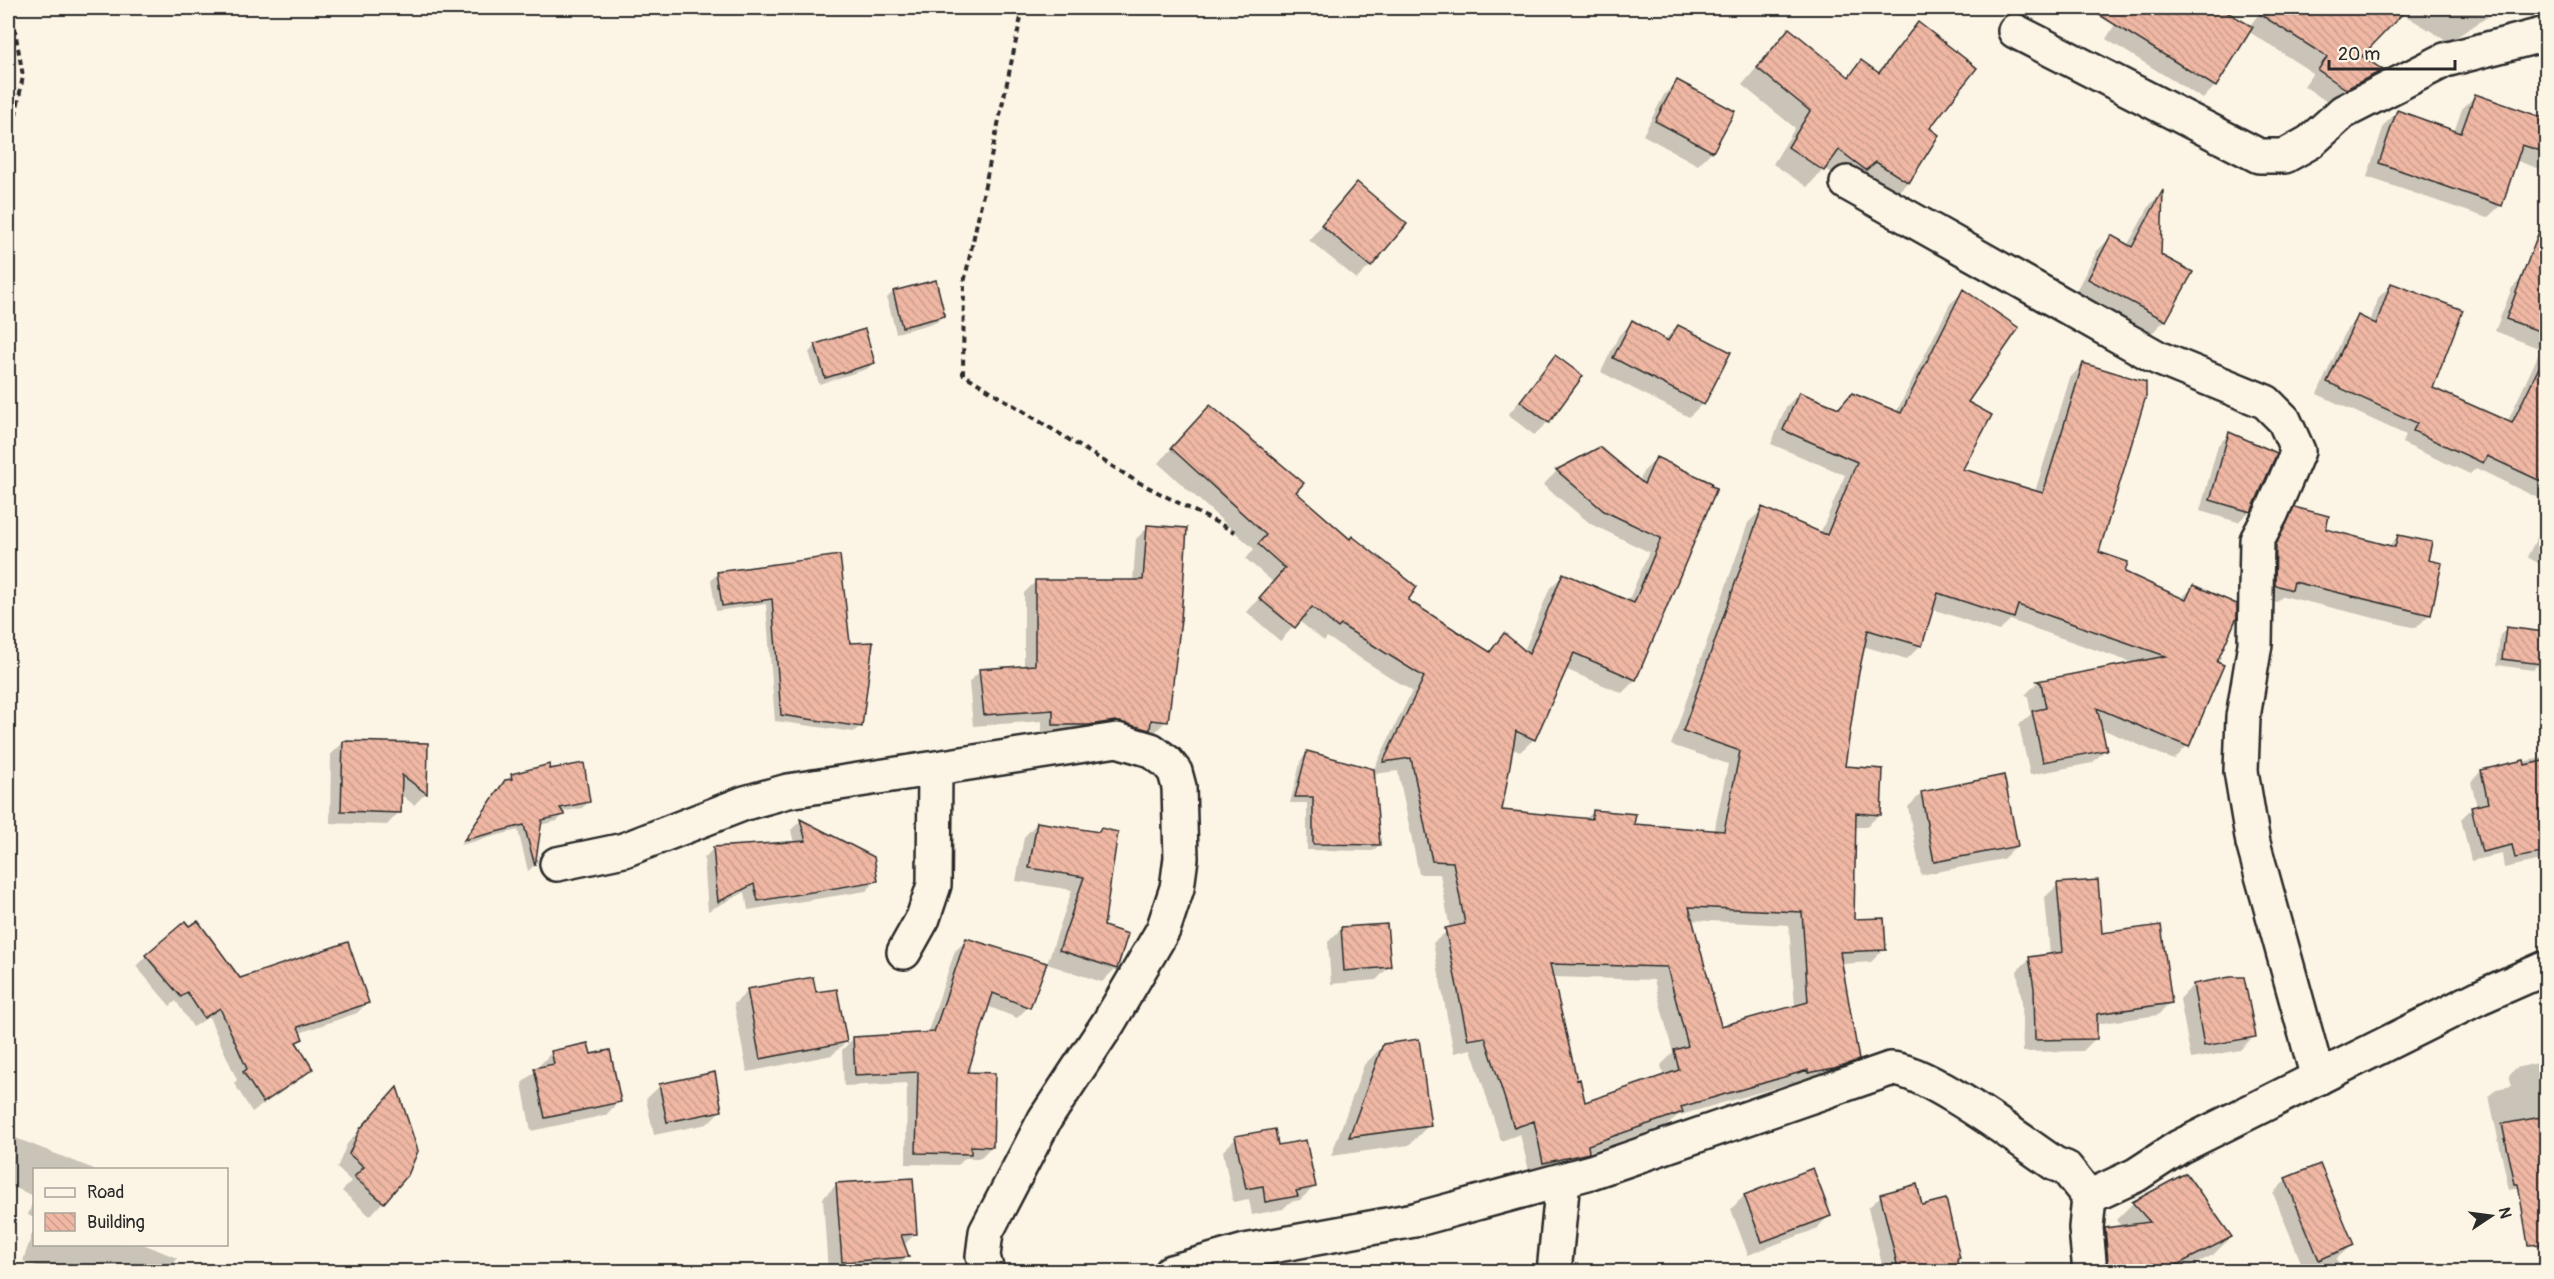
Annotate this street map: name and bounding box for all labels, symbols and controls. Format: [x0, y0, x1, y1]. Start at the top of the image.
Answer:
scale bar [2329, 33, 2455, 71]
text: 20 m [2338, 43, 2380, 66]
legend [33, 1168, 228, 1246]
text: Road [87, 1181, 124, 1204]
north arrow [2461, 1186, 2521, 1246]
text: N [2494, 1205, 2516, 1221]
text: Building [87, 1211, 145, 1234]

